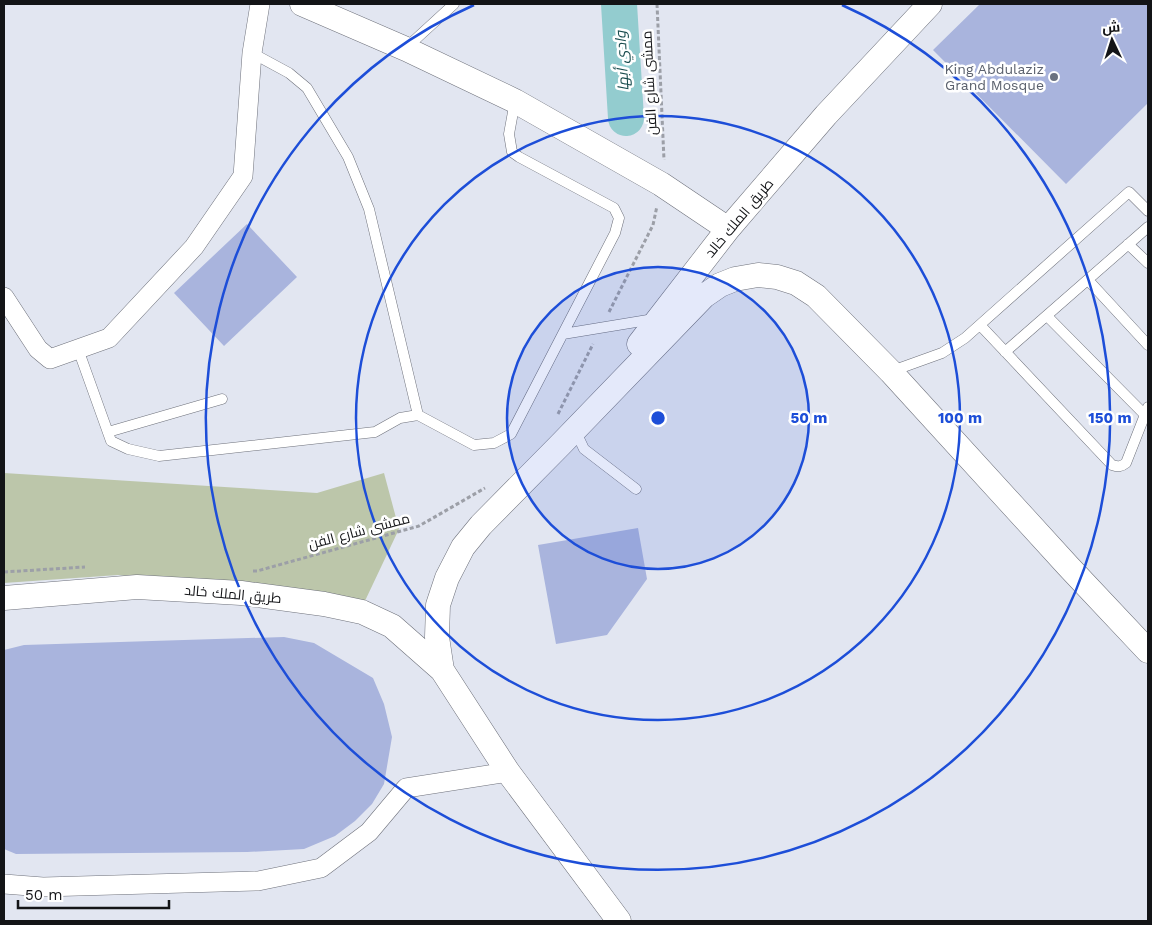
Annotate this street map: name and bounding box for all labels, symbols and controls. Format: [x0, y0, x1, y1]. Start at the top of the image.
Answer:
north arrow [1087, 15, 1137, 65]
text: ش [1102, 18, 1121, 37]
water label: وادي أبها [610, 29, 636, 92]
street label: ممشى شارع الفن [638, 30, 661, 136]
place label: King Abdulaziz Grand Mosque [944, 61, 1044, 93]
marker: King Abdulaziz Grand Mosque [1048, 71, 1060, 83]
street label: طريق الملك خالد [702, 175, 777, 261]
centre of rings [649, 409, 667, 427]
text: 50 m [791, 409, 827, 427]
text: 100 m [938, 409, 982, 427]
text: 150 m [1088, 409, 1132, 427]
street label: ممشى شارع الفن [306, 510, 412, 553]
street label: طريق الملك خالد [184, 582, 282, 607]
scale bar [18, 878, 169, 910]
text: 50 m [25, 886, 62, 904]

